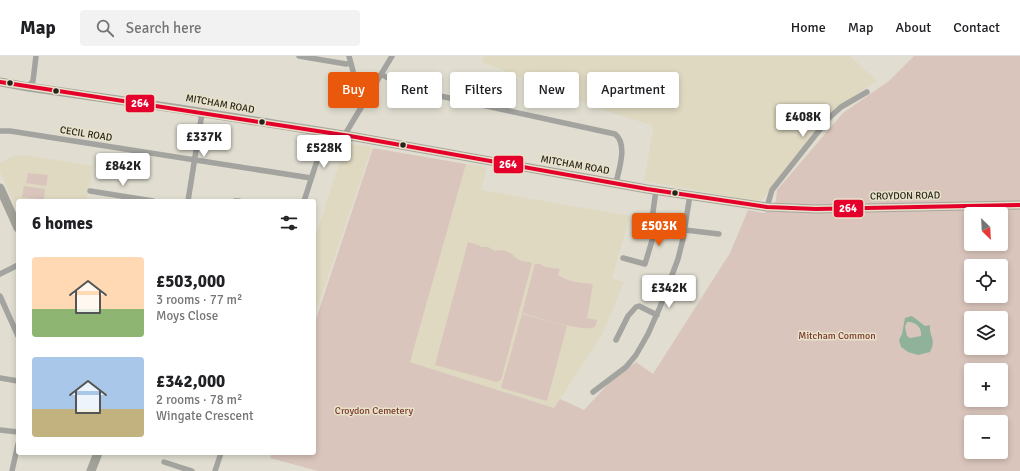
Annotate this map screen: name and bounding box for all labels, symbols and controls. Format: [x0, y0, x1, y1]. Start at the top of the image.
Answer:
search box [80, 10, 360, 46]
text: Map [20, 16, 56, 40]
icon: search [94, 17, 116, 39]
text: Search here [126, 19, 201, 37]
text: Home [791, 19, 826, 36]
text: Map [848, 19, 873, 36]
text: About [895, 19, 931, 36]
text: Contact [953, 19, 1000, 36]
chip: Buy [328, 72, 379, 108]
chip: Rent [387, 72, 442, 108]
chip: Filters [450, 72, 516, 108]
chip: New [524, 72, 579, 108]
chip: Apartment [587, 72, 679, 108]
unlabelled marker [5, 78, 15, 88]
unlabelled marker [51, 86, 61, 96]
street label: MITCHAM ROAD [185, 92, 255, 116]
line badge: 264 [125, 94, 155, 113]
text: 264 [131, 97, 149, 110]
pin: £408K [775, 104, 831, 138]
text: £408K [785, 109, 821, 125]
unlabelled marker [257, 117, 267, 127]
street label: CECIL ROAD [59, 124, 113, 144]
pin: £337K [176, 124, 232, 158]
text: £337K [186, 129, 222, 145]
pin: £528K [296, 135, 352, 169]
text: £528K [306, 140, 342, 156]
unlabelled marker [398, 140, 408, 150]
pin: £842K [95, 153, 151, 187]
street label: MITCHAM ROAD [540, 153, 610, 177]
line badge: 264 [493, 155, 524, 174]
text: £842K [105, 158, 141, 174]
text: 264 [499, 158, 517, 171]
unlabelled marker [670, 188, 680, 198]
street label: CROYDON ROAD [870, 189, 940, 203]
line badge: 264 [833, 199, 864, 218]
text: 264 [839, 202, 857, 215]
north arrow [964, 207, 1008, 251]
map controls [964, 207, 1008, 459]
icon: filters [278, 212, 300, 234]
text: 6 homes [32, 213, 93, 234]
pin: £503K [631, 213, 687, 247]
text: £503K [641, 218, 677, 234]
button: locate [964, 259, 1008, 303]
text: £503,000 [156, 271, 225, 292]
icon: home [64, 273, 112, 321]
pin: £342K [641, 275, 697, 309]
text: £342K [651, 280, 687, 296]
text: 3 rooms · 77 m² [156, 292, 242, 308]
text: Moys Close [156, 308, 218, 324]
button: layers [964, 311, 1008, 355]
park label: Mitcham Common [798, 330, 876, 342]
button: + [964, 363, 1008, 407]
text: £342,000 [156, 371, 225, 392]
icon: home [64, 373, 112, 421]
text: 2 rooms · 78 m² [156, 392, 242, 408]
park label: Croydon Cemetery [335, 405, 413, 417]
text: Wingate Crescent [156, 408, 254, 424]
button: − [964, 415, 1008, 459]

